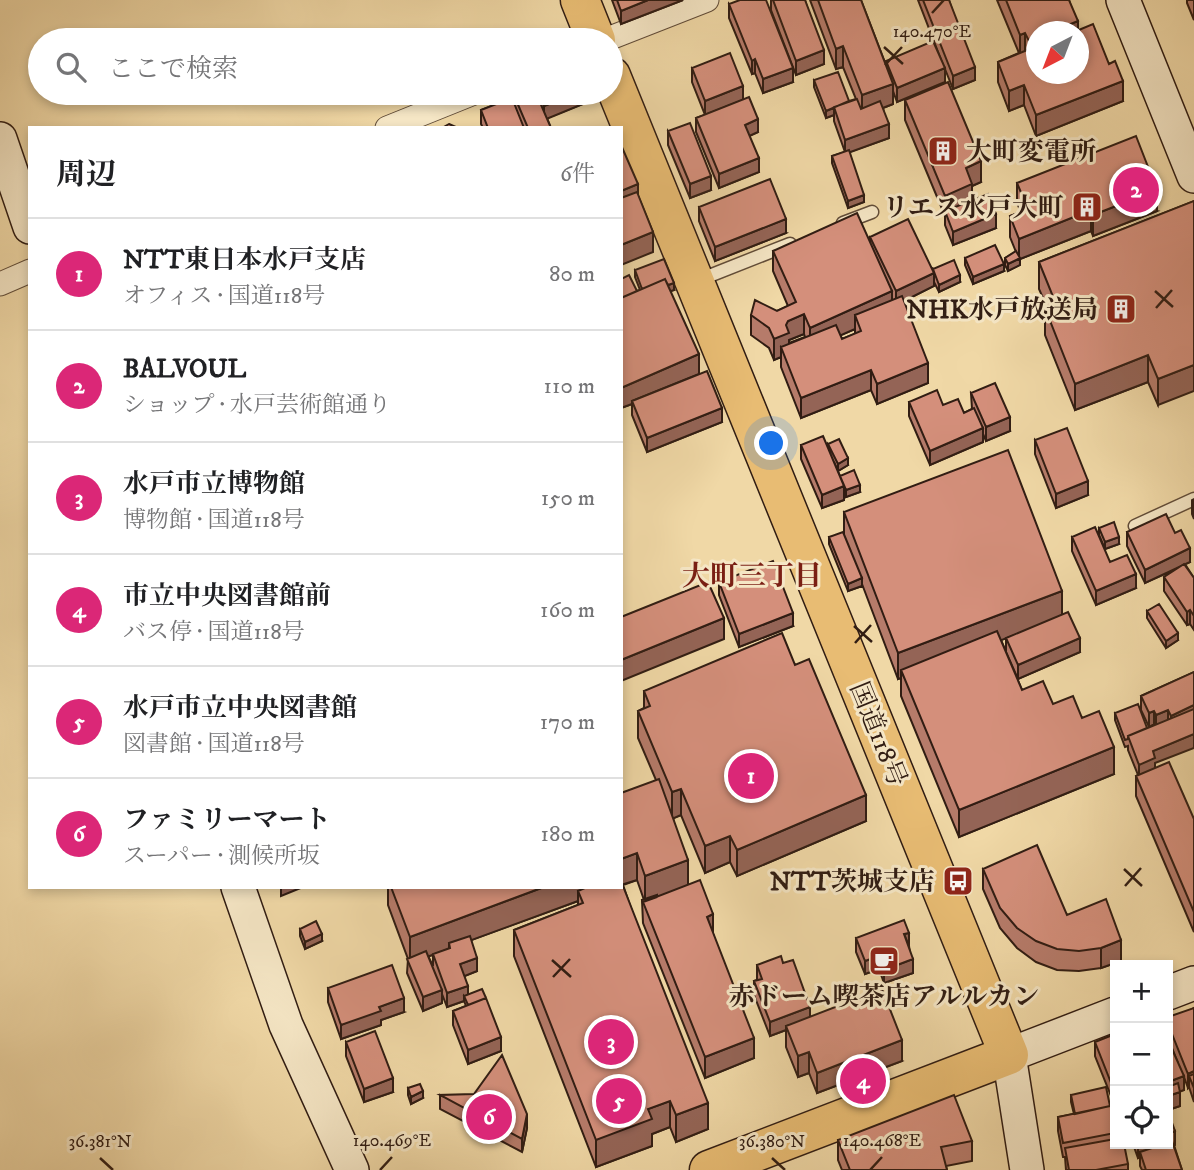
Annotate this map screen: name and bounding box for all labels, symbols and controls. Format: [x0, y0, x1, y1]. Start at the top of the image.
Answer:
text: 140.470°E [893, 21, 972, 43]
north arrow [1026, 21, 1089, 84]
search box [28, 28, 623, 105]
icon: search [52, 48, 90, 86]
text: ここで検索 [108, 53, 238, 86]
building icon: 大町変電所 [926, 134, 960, 168]
place label: 大町変電所 [966, 136, 1096, 169]
text: 周辺 [56, 157, 116, 194]
text: 6件 [560, 160, 595, 189]
pin: 2 [1113, 164, 1159, 216]
building icon: リエス水戸大町 [1070, 190, 1104, 224]
place label: リエス水戸大町 [883, 192, 1064, 225]
text: NTT東日本水戸支店 [123, 244, 366, 277]
text: 1 [75, 260, 83, 289]
text: 80 m [549, 260, 595, 289]
text: オフィス · 国道118号 [123, 282, 325, 311]
building icon: NHK水戸放送局 [1104, 292, 1138, 326]
place label: NHK水戸放送局 [907, 294, 1098, 327]
text: BALVOUL [123, 353, 246, 386]
text: 2 [73, 372, 85, 401]
text: 110 m [544, 372, 595, 401]
text: ショップ · 水戸芸術館通り [123, 391, 391, 420]
your location [754, 426, 788, 460]
text: 水戸市立博物館 [123, 468, 305, 501]
text: 3 [75, 484, 83, 513]
text: 150 m [541, 484, 595, 513]
text: 博物館 · 国道118号 [123, 506, 305, 535]
district label: 大町三丁目 [682, 559, 822, 594]
text: 市立中央図書館前 [123, 580, 331, 613]
text: 4 [72, 596, 86, 625]
text: 160 m [540, 596, 595, 625]
text: バス停 · 国道118号 [123, 618, 305, 647]
street label: 国道118号 [842, 677, 914, 792]
text: 水戸市立中央図書館 [123, 692, 357, 725]
text: 5 [73, 708, 85, 737]
text: 170 m [540, 708, 595, 737]
text: 図書館 · 国道118号 [123, 730, 305, 759]
pin: 1 [728, 750, 774, 802]
text: ファミリーマート [123, 804, 330, 837]
text: 6 [73, 820, 85, 849]
text: 180 m [540, 820, 595, 849]
text: スーパー · 測候所坂 [123, 842, 320, 871]
bus stop icon: NTT茨城支店 [941, 864, 975, 898]
place label: NTT茨城支店 [770, 866, 935, 899]
cafe icon: 赤ドーム喫茶店アルルカン [867, 944, 901, 978]
map controls [1110, 960, 1173, 1149]
button: + [1110, 960, 1173, 1023]
place label: 赤ドーム喫茶店アルルカン [729, 981, 1039, 1014]
pin: 3 [588, 1016, 634, 1068]
button: − [1110, 1023, 1173, 1086]
pin: 4 [840, 1055, 886, 1107]
pin: 5 [596, 1075, 642, 1127]
button: locate [1110, 1086, 1173, 1149]
pin: 6 [466, 1091, 512, 1143]
text: 140.469°E [353, 1130, 431, 1152]
text: 140.468°E [843, 1130, 921, 1152]
text: 36.381°N [68, 1131, 132, 1153]
text: 36.380°N [739, 1131, 805, 1153]

